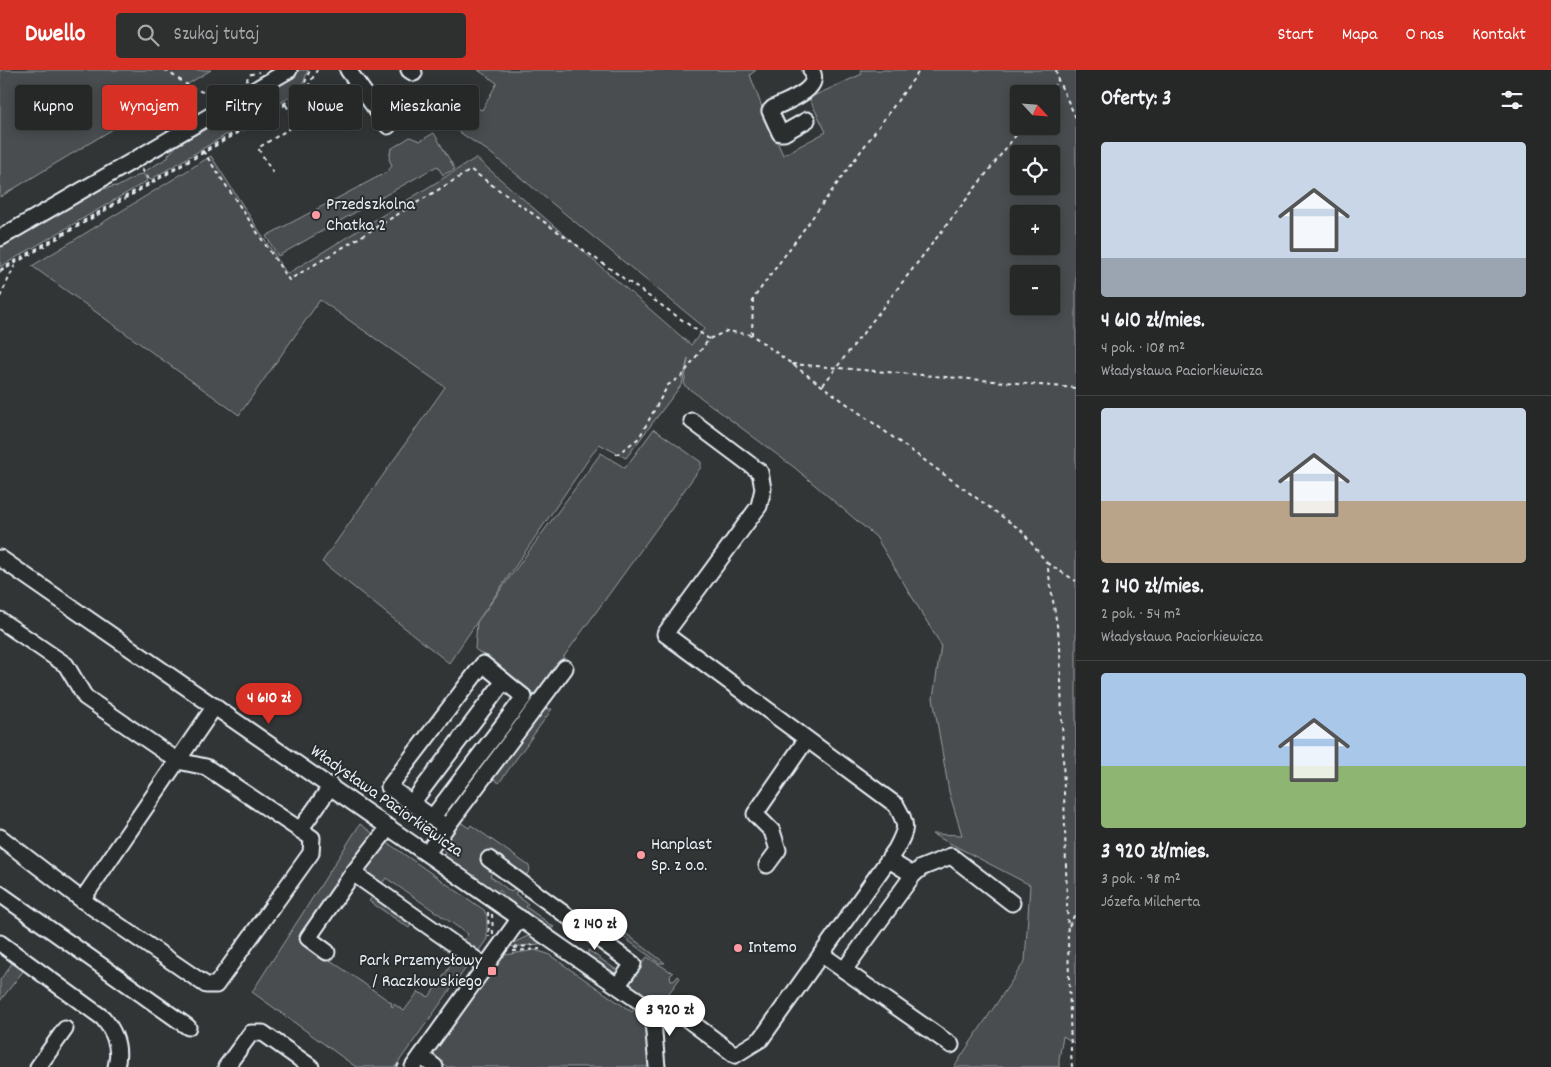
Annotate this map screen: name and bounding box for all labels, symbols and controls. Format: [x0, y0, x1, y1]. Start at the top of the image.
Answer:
search box [116, 13, 466, 58]
text: Dwello [25, 18, 86, 52]
icon: search [134, 21, 162, 49]
text: Szukaj tutaj [174, 22, 259, 49]
text: Start [1277, 23, 1314, 48]
text: Mapa [1342, 23, 1377, 48]
text: O nas [1405, 23, 1444, 48]
text: Kontakt [1472, 23, 1526, 48]
chip: Kupno [15, 85, 92, 130]
chip: Wynajem [102, 85, 197, 130]
chip: Filtry [207, 85, 279, 130]
chip: Nowe [289, 85, 362, 130]
chip: Mieszkanie [372, 85, 479, 130]
north arrow [1010, 85, 1060, 135]
map controls [1010, 85, 1060, 315]
text: Oferty: 3 [1101, 85, 1171, 115]
icon: filters [1498, 86, 1526, 114]
button: locate [1010, 145, 1060, 195]
icon: home [1269, 175, 1359, 265]
place label: Przedszkolna Chatka 2 [326, 193, 415, 239]
button: + [1010, 205, 1060, 255]
marker: Przedszkolna Chatka 2 [310, 209, 322, 221]
button: − [1010, 265, 1060, 315]
text: 4 610 zł/mies. [1101, 307, 1205, 337]
text: 4 pok. · 108 m² [1101, 337, 1185, 360]
text: Władysława Paciorkiewicza [1101, 360, 1262, 383]
icon: home [1269, 440, 1359, 530]
text: 2 140 zł/mies. [1101, 573, 1204, 603]
text: 2 pok. · 54 m² [1101, 603, 1181, 626]
text: Władysława Paciorkiewicza [1101, 626, 1262, 649]
pin: 4 610 zł [217, 682, 321, 725]
text: 4 610 zł [247, 687, 291, 710]
icon: home [1269, 705, 1359, 795]
street label: Władysława Paciorkiewicza [304, 740, 468, 865]
place label: Hanplast Sp. z o.o. [651, 833, 713, 879]
text: 3 920 zł/mies. [1101, 838, 1209, 868]
marker: Hanplast Sp. z o.o. [635, 849, 647, 861]
text: 3 pok. · 98 m² [1101, 868, 1181, 891]
text: Józefa Milcherta [1101, 891, 1200, 914]
pin: 2 140 zł [543, 908, 647, 951]
text: 2 140 zł [573, 913, 617, 936]
place label: Intemo [748, 936, 797, 961]
marker: Intemo [732, 942, 744, 954]
place label: Park Przemysłowy / Raczkowskiego [359, 949, 483, 995]
marker: Park Przemysłowy / Raczkowskiego [486, 965, 498, 977]
pin: 3 920 zł [618, 994, 722, 1037]
text: 3 920 zł [646, 999, 694, 1022]

